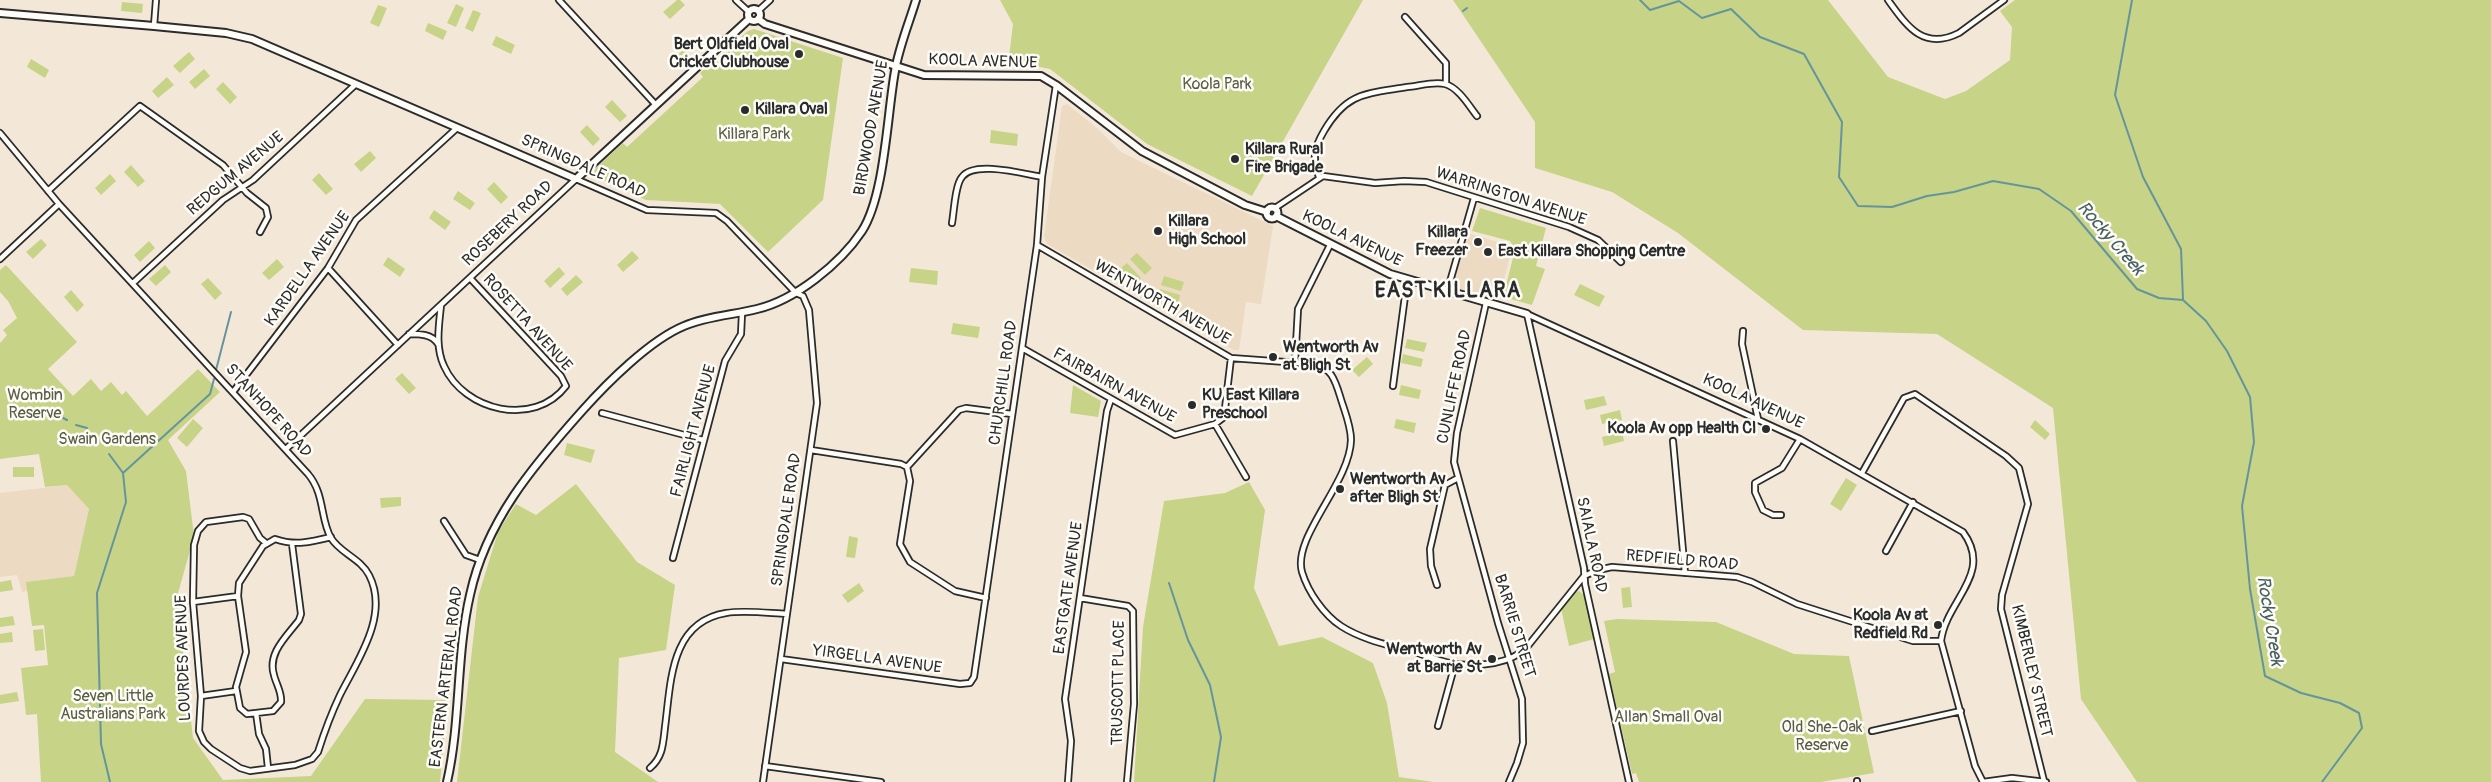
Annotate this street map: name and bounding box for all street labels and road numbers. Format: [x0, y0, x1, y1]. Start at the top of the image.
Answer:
street label: KOOLA AVENUE [928, 51, 1038, 73]
street label: BIRDWOOD AVENUE [851, 59, 893, 197]
street label: REDGUM AVENUE [184, 128, 288, 220]
street label: SPRINGDALE ROAD [518, 131, 648, 203]
street label: WARRINGTON AVENUE [1433, 164, 1589, 230]
street label: ROSEBERY ROAD [459, 177, 557, 271]
street label: KOOLA AVENUE [1299, 206, 1405, 272]
street label: KARDELLA AVENUE [261, 208, 355, 330]
street label: WENTWORTH AVENUE [1091, 256, 1233, 350]
street label: ROSETTA AVENUE [478, 270, 576, 376]
street label: CHURCHILL ROAD [986, 319, 1022, 447]
street label: CUNLIFFE ROAD [1434, 328, 1476, 446]
street label: FAIRBAIRN AVENUE [1049, 344, 1179, 428]
street label: STANHOPE ROAD [221, 360, 315, 462]
street label: FAIRLIGHT AVENUE [667, 363, 721, 499]
street label: KOOLA AVENUE [1700, 370, 1806, 434]
street label: SPRINGDALE ROAD [768, 452, 806, 588]
street label: SAIALA ROAD [1571, 495, 1611, 595]
street label: EASTGATE AVENUE [1050, 521, 1088, 655]
street label: REDFIELD ROAD [1625, 547, 1739, 575]
street label: BARRIE STREET [1489, 572, 1539, 680]
street label: EASTERN ARTERIAL ROAD [426, 585, 468, 769]
street label: LOURDES AVENUE [172, 594, 196, 722]
street label: KIMBERLEY STREET [2006, 603, 2056, 739]
street label: TRUSCOTT PLACE [1108, 620, 1130, 746]
street label: YIRGELLA AVENUE [811, 641, 943, 679]

